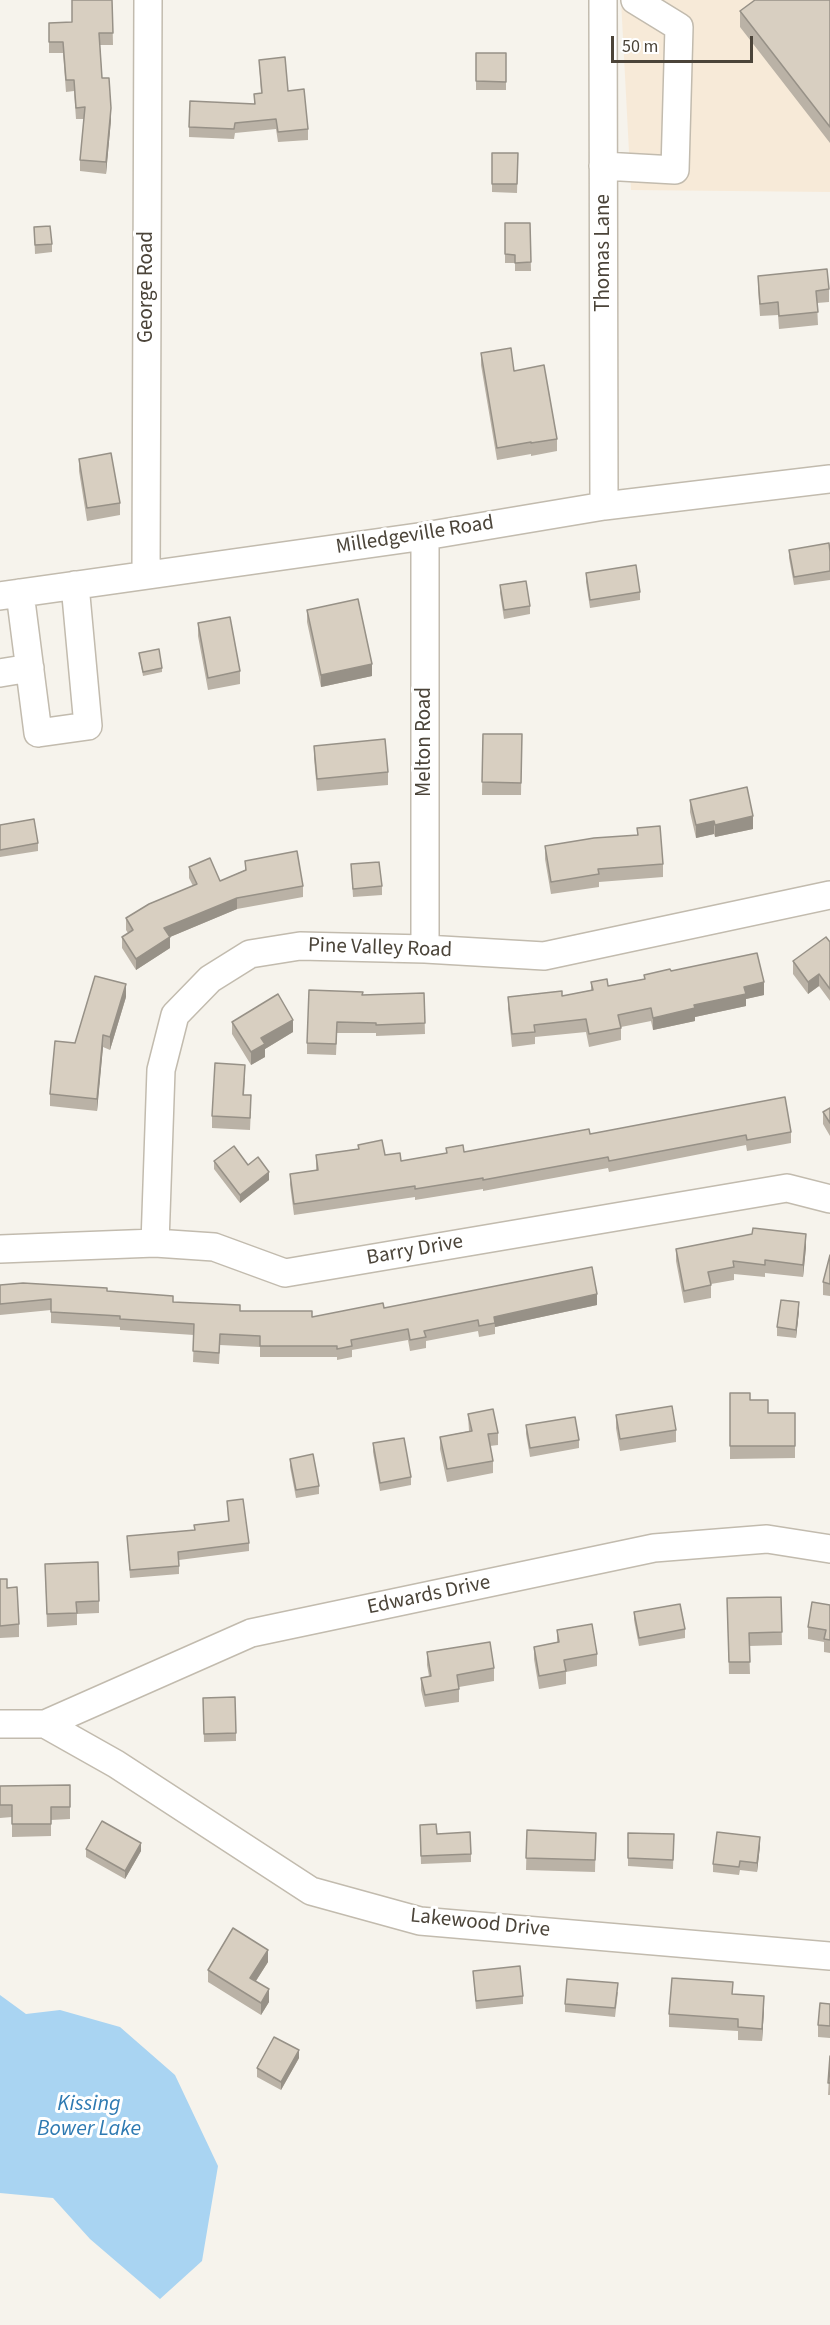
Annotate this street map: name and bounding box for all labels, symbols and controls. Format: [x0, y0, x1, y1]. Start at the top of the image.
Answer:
scale bar [614, 24, 756, 62]
text: 50 m [622, 34, 658, 59]
street label: Thomas Lane [591, 194, 617, 312]
street label: George Road [134, 231, 160, 343]
street label: Milledgeville Road [334, 511, 496, 561]
street label: Melton Road [412, 687, 438, 797]
street label: Pine Valley Road [307, 934, 453, 964]
street label: Barry Drive [365, 1230, 465, 1272]
street label: Edwards Drive [365, 1571, 493, 1621]
street label: Lakewood Drive [409, 1904, 551, 1944]
water label: Kissing Bower Lake [37, 2092, 141, 2144]

